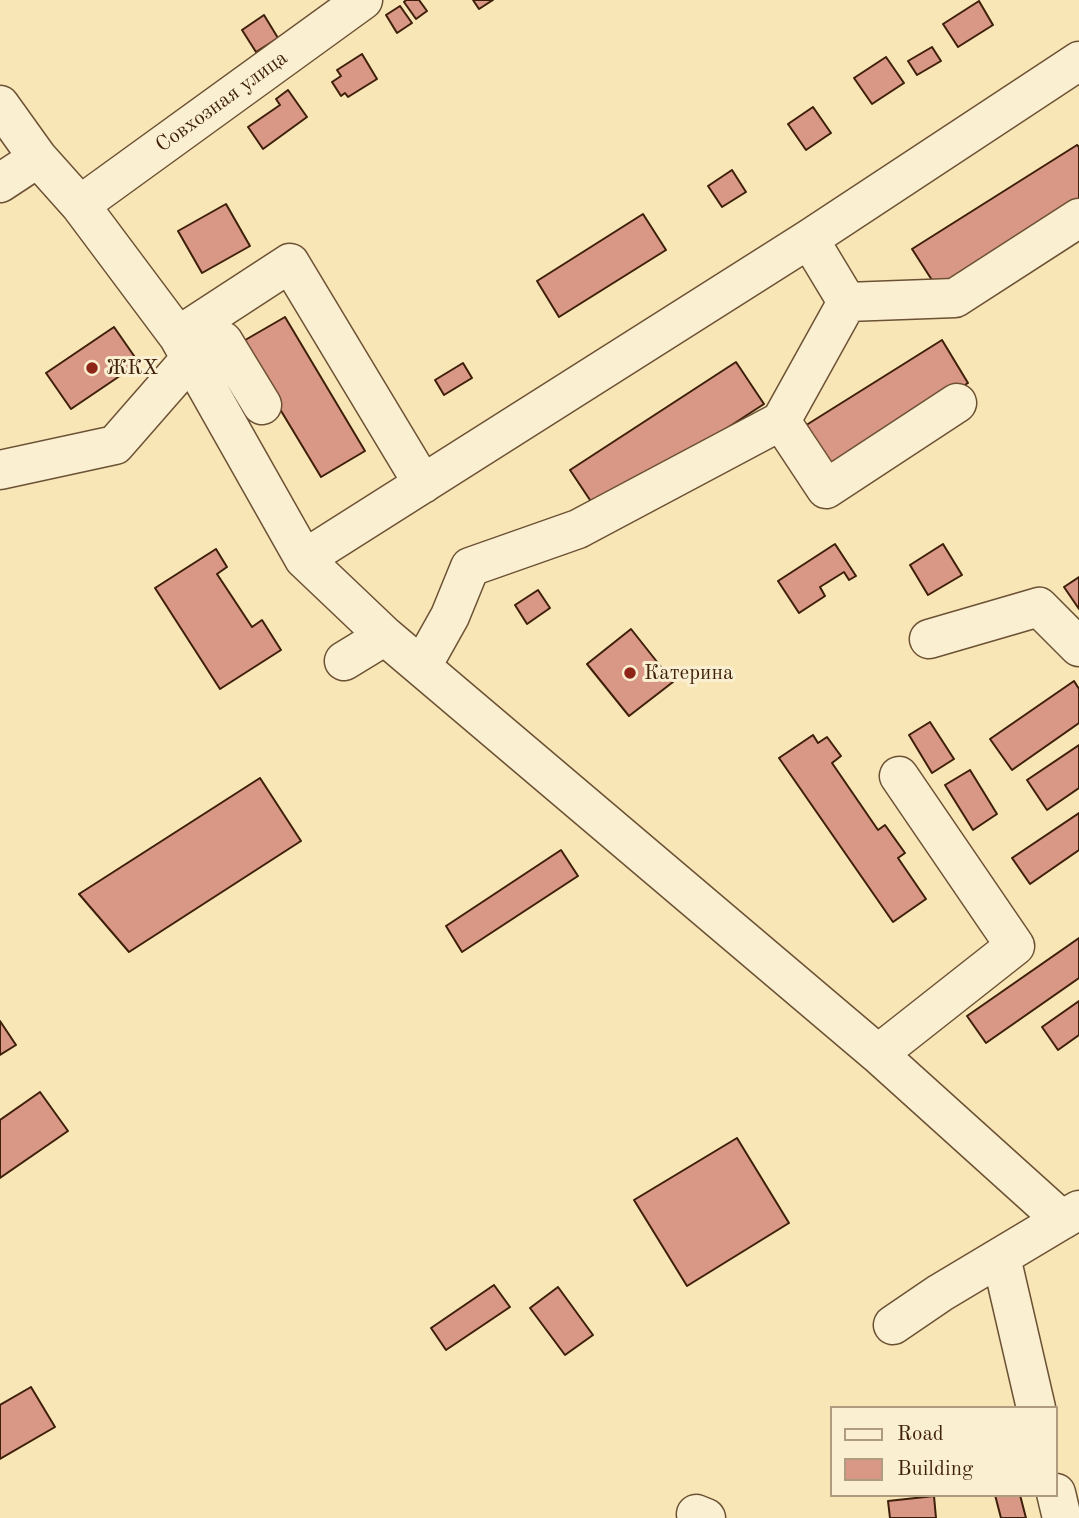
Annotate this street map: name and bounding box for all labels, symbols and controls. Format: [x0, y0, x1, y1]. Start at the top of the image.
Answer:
street label: Совхозная улица [151, 46, 293, 158]
place label: ЖКХ [106, 355, 158, 381]
marker: ЖКХ [84, 360, 100, 376]
place label: Катерина [644, 660, 733, 686]
marker: Катерина [622, 665, 638, 681]
legend [830, 1406, 1058, 1497]
text: Road [897, 1424, 944, 1445]
text: Building [897, 1459, 973, 1480]

